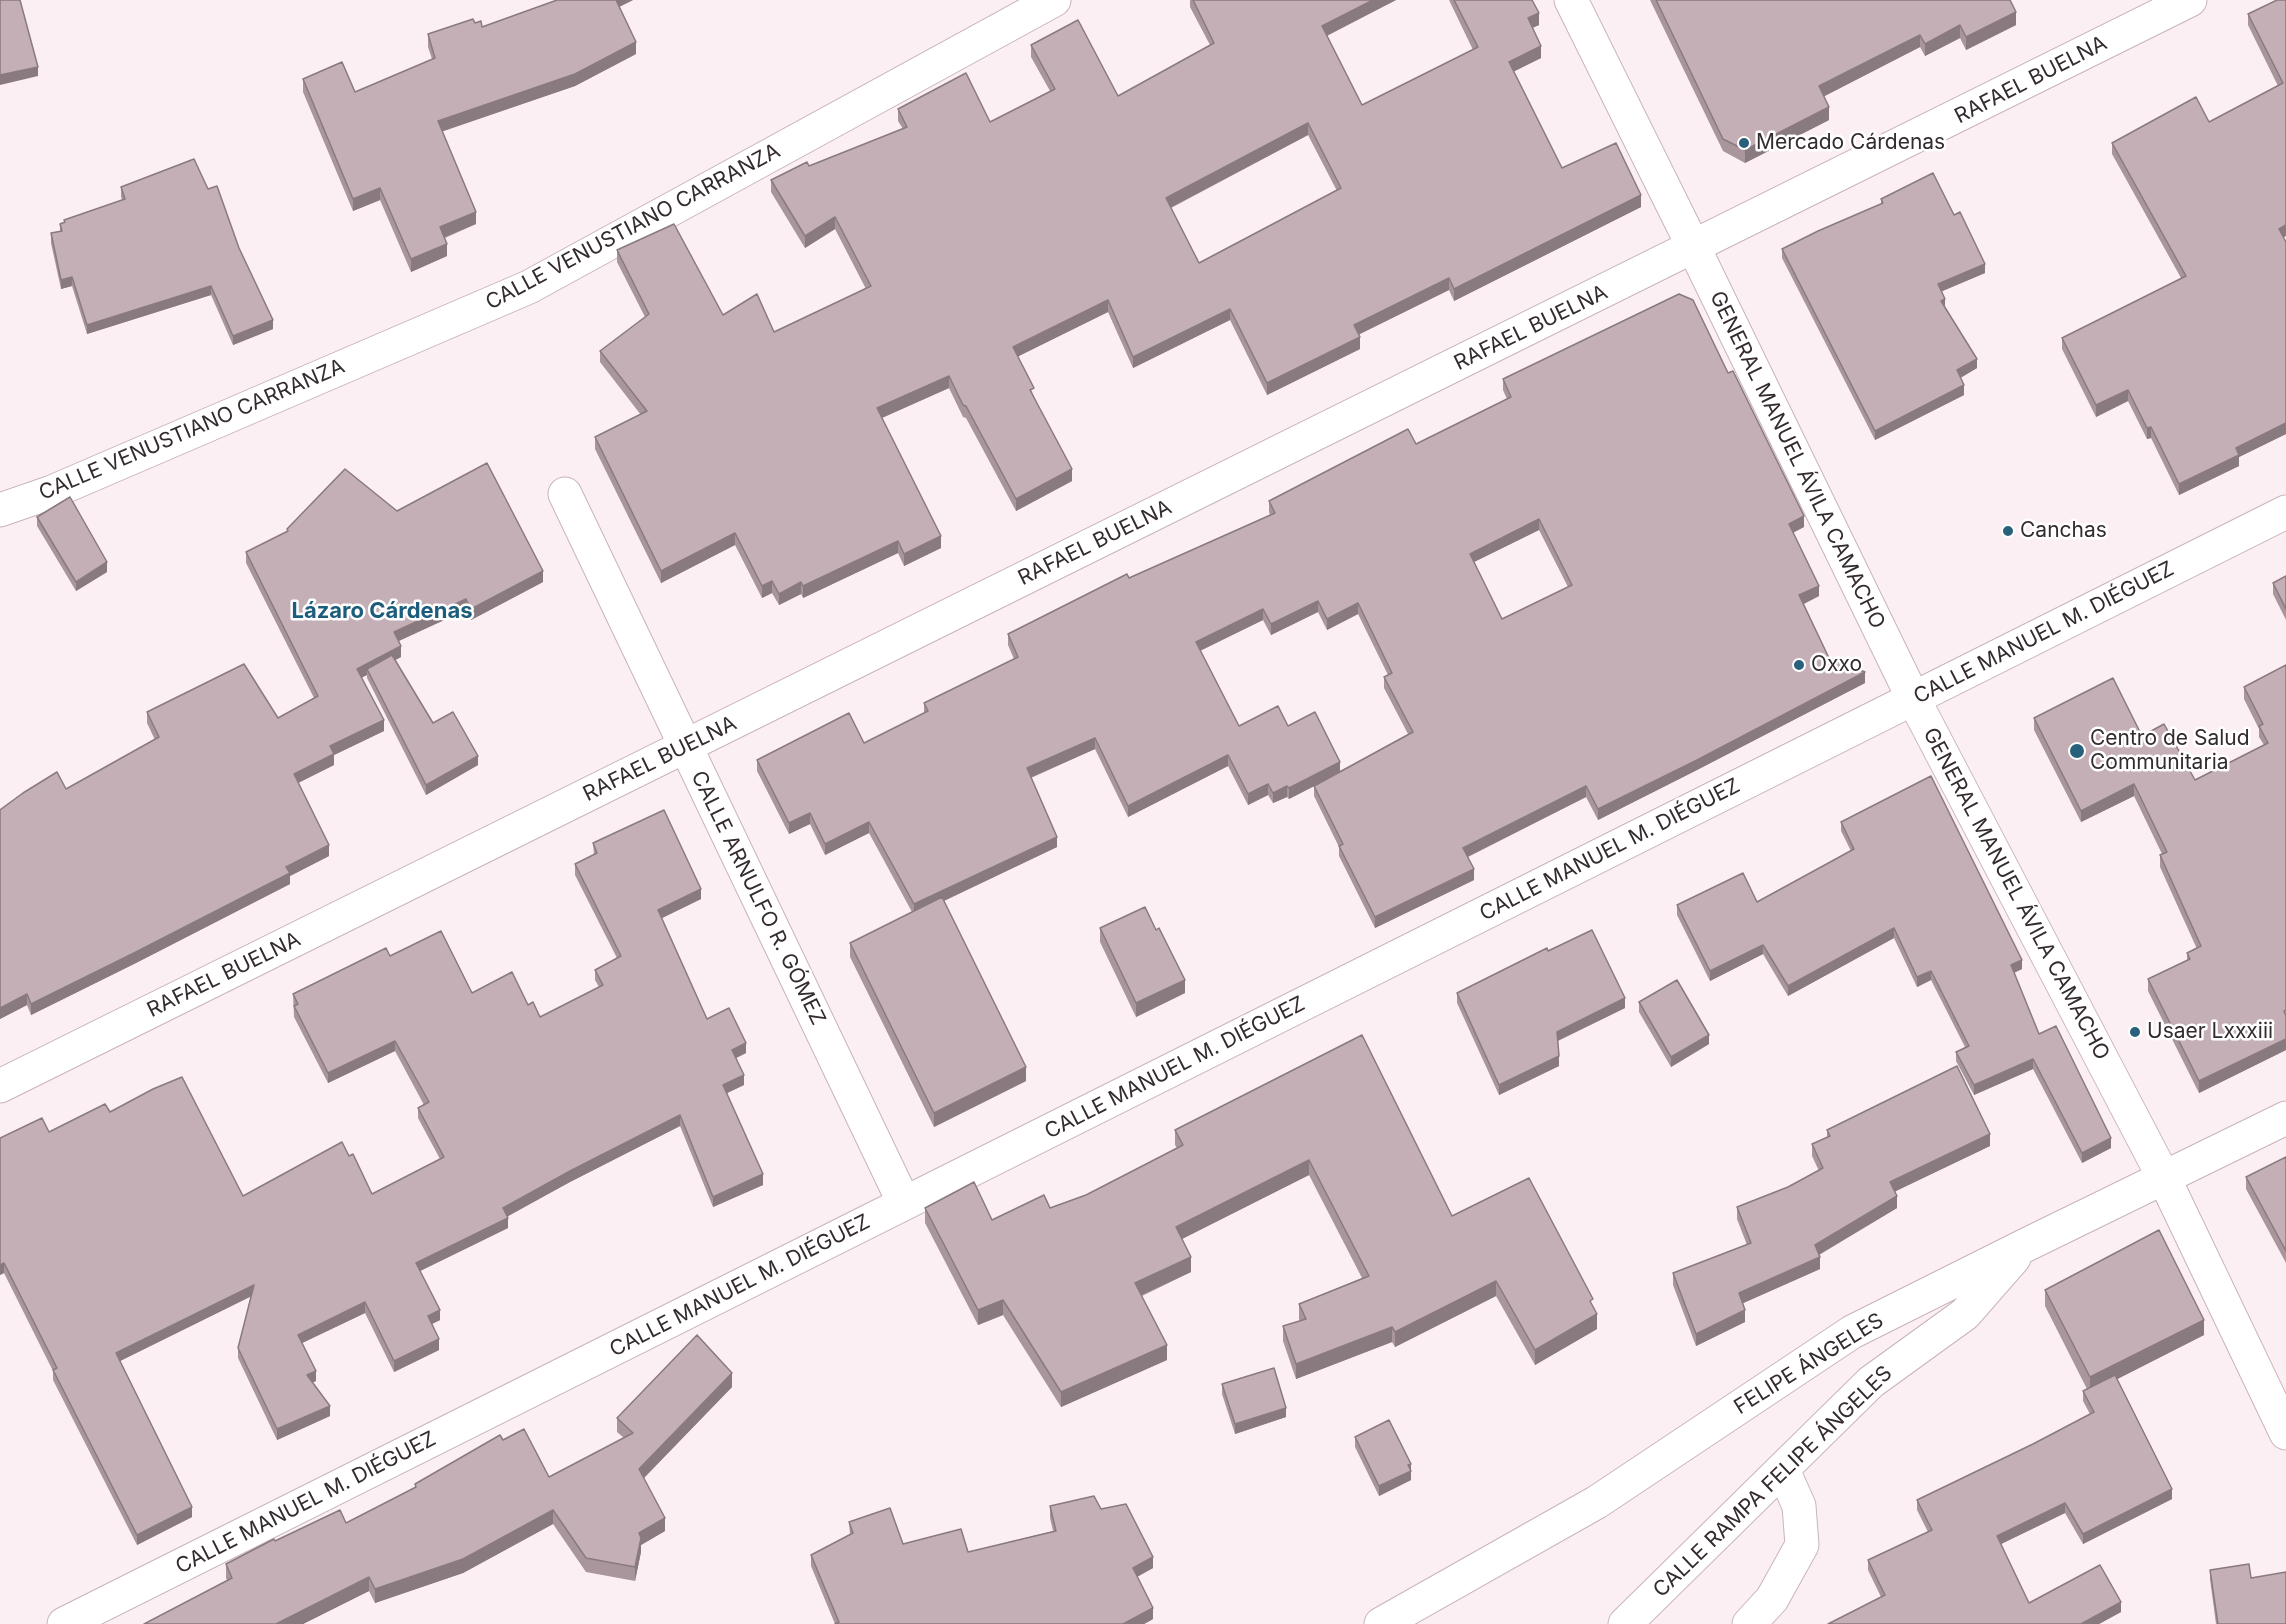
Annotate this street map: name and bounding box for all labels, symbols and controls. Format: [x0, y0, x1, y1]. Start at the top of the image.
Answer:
street label: RAFAEL BUELNA [1951, 31, 2111, 129]
place label: Mercado Cárdenas [1756, 130, 1945, 156]
marker: Mercado Cárdenas [1737, 136, 1751, 150]
street label: CALLE VENUSTIANO CARRANZA [482, 138, 784, 316]
street label: RAFAEL BUELNA [1450, 280, 1612, 376]
street label: GENERAL MANUEL ÁVILA CAMACHO [1704, 287, 1890, 633]
street label: CALLE VENUSTIANO CARRANZA [35, 354, 349, 506]
street label: RAFAEL BUELNA [1014, 495, 1176, 591]
place label: Canchas [2020, 518, 2107, 544]
marker: Canchas [2001, 524, 2015, 538]
street label: CALLE MANUEL M. DIÉGUEZ [1910, 556, 2178, 710]
district label: Lázaro Cárdenas [292, 598, 472, 624]
place label: Oxxo [1811, 652, 1862, 678]
marker: Oxxo [1792, 658, 1806, 672]
street label: RAFAEL BUELNA [579, 711, 741, 807]
street label: GENERAL MANUEL ÁVILA CAMACHO [1917, 724, 2115, 1064]
place label: Centro de Salud Communitaria [2090, 726, 2250, 776]
marker: Centro de Salud Communitaria [2068, 742, 2086, 760]
street label: CALLE ARNULFO R. GÓMEZ [685, 767, 831, 1029]
street label: CALLE MANUEL M. DIÉGUEZ [1476, 773, 1744, 927]
street label: RAFAEL BUELNA [143, 927, 305, 1023]
street label: CALLE MANUEL M. DIÉGUEZ [1041, 991, 1309, 1145]
place label: Usaer Lxxxiii [2147, 1019, 2273, 1045]
marker: Usaer Lxxxiii [2128, 1025, 2142, 1039]
street label: CALLE MANUEL M. DIÉGUEZ [606, 1209, 874, 1363]
street label: FELIPE ÁNGELES [1730, 1308, 1888, 1420]
street label: CALLE RAMPA FELIPE ÁNGELES [1648, 1361, 1898, 1603]
street label: CALLE MANUEL M. DIÉGUEZ [172, 1426, 440, 1580]

